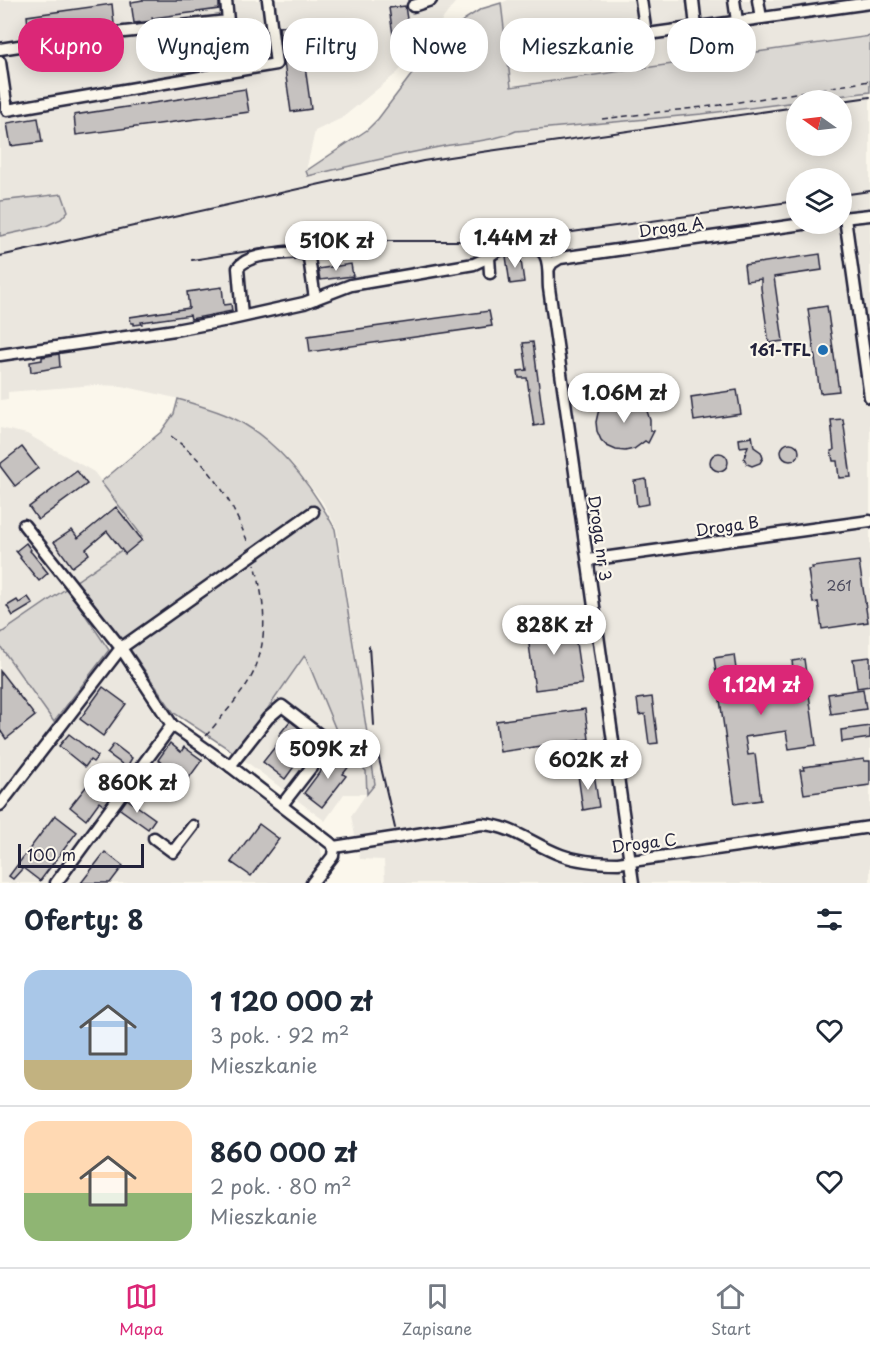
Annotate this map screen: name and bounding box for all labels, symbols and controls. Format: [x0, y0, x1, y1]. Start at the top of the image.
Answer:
chip: Kupno [18, 18, 124, 72]
chip: Wynajem [136, 18, 271, 72]
chip: Filtry [283, 18, 378, 72]
chip: Nowe [390, 18, 488, 72]
chip: Mieszkanie [500, 18, 655, 72]
chip: Dom [667, 18, 756, 72]
north arrow [786, 90, 852, 156]
map controls [786, 90, 852, 234]
button: layers [786, 168, 852, 234]
street label: Droga A [637, 210, 705, 242]
pin: 1.44M zł [453, 218, 577, 269]
pin: 510K zł [281, 221, 391, 272]
text: 1.44M zł [474, 222, 556, 252]
text: 510K zł [299, 225, 373, 255]
place label: 161-TFL [750, 337, 811, 361]
marker: 161-TFL [816, 343, 830, 357]
pin: 1.06M zł [562, 373, 686, 424]
text: 1.06M zł [582, 377, 666, 407]
street label: Droga nr 3 [583, 493, 619, 582]
street label: Droga B [694, 509, 760, 541]
house number: 261 [826, 575, 852, 596]
pin: 828K zł [499, 605, 609, 656]
text: 828K zł [516, 609, 592, 639]
pin: 1.12M zł [699, 665, 823, 716]
text: 1.12M zł [723, 669, 799, 699]
pin: 509K zł [273, 729, 383, 780]
text: 509K zł [289, 733, 367, 763]
pin: 602K zł [533, 740, 643, 791]
text: 602K zł [549, 744, 627, 774]
pin: 860K zł [82, 763, 192, 814]
text: 860K zł [98, 767, 176, 797]
street label: Droga C [610, 826, 678, 858]
scale bar [18, 841, 144, 868]
text: 100 m [27, 842, 76, 866]
text: Oferty: 8 [24, 900, 143, 939]
icon: filters [813, 903, 846, 936]
text: 1 120 000 zł [210, 981, 372, 1020]
icon: home [72, 994, 144, 1066]
icon: heart [813, 1014, 846, 1047]
text: 3 pok. · 92 m² [210, 1020, 349, 1050]
text: Mieszkanie [210, 1050, 318, 1080]
text: 860 000 zł [210, 1132, 356, 1171]
icon: home [72, 1145, 144, 1217]
icon: heart [813, 1165, 846, 1198]
text: 2 pok. · 80 m² [210, 1171, 352, 1201]
text: Mieszkanie [210, 1201, 318, 1231]
tab: Mapa [119, 1280, 163, 1340]
tab: Zapisane [402, 1280, 472, 1340]
tab: Start [711, 1280, 751, 1340]

